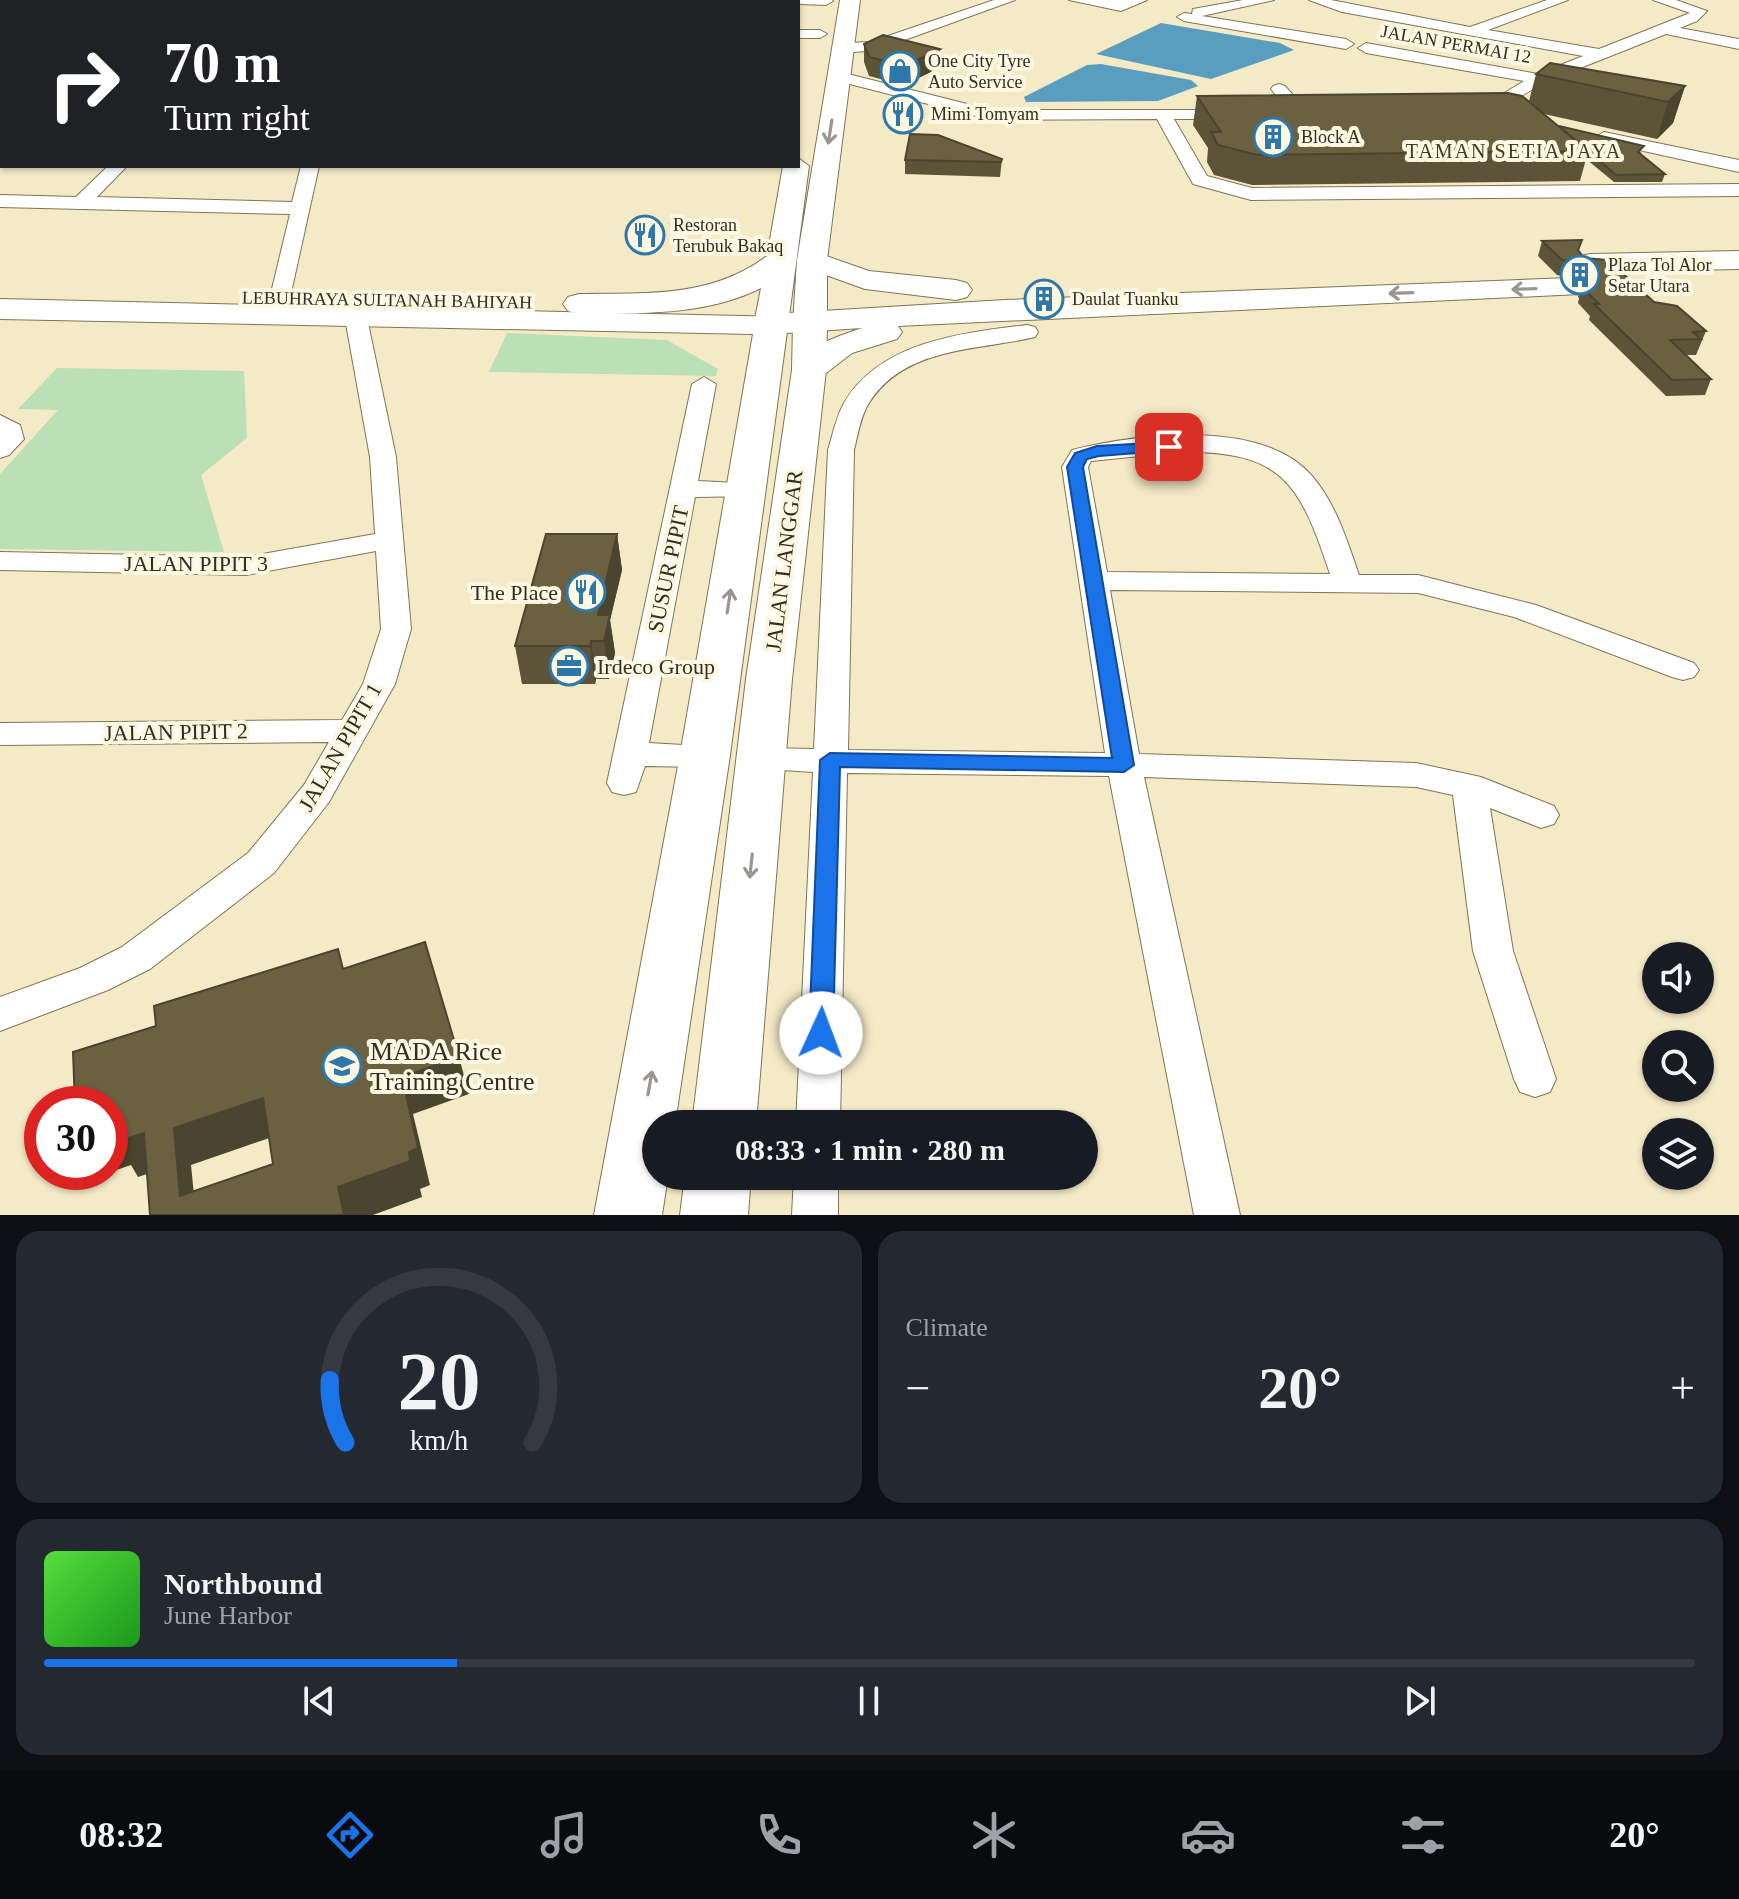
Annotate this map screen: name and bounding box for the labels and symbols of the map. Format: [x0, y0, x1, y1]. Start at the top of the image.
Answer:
street label: JALAN PERMAI 12 [1379, 21, 1533, 67]
shop icon: One City Tyre Auto Service [879, 50, 921, 92]
place label: One City Tyre Auto Service [928, 51, 1030, 92]
restaurant icon: Mimi Tomyam [882, 93, 924, 135]
place label: Mimi Tomyam [931, 104, 1039, 124]
building icon: Block A [1252, 116, 1294, 158]
one-way arrow [822, 119, 837, 145]
place label: Block A [1301, 127, 1361, 147]
district label: TAMAN SETIA JAYA [1406, 140, 1622, 162]
restaurant icon: Restoran Terubuk Bakaq [624, 214, 666, 256]
place label: Restoran Terubuk Bakaq [673, 215, 783, 256]
building icon: Plaza Tol Alor Setar Utara [1559, 254, 1601, 296]
place label: Plaza Tol Alor Setar Utara [1608, 255, 1711, 296]
building icon: Daulat Tuanku [1023, 278, 1065, 320]
one-way arrow [1511, 281, 1538, 296]
one-way arrow [1388, 286, 1415, 301]
street label: LEBUHRAYA SULTANAH BAHIYAH [242, 287, 532, 313]
place label: Daulat Tuanku [1072, 289, 1179, 309]
pin [1135, 413, 1203, 481]
street label: JALAN LANGGAR [760, 468, 808, 653]
street label: SUSUR PIPIT [642, 503, 694, 635]
street label: JALAN PIPIT 3 [124, 551, 268, 576]
restaurant icon: The Place [565, 571, 607, 613]
place label: The Place [471, 580, 558, 605]
one-way arrow [722, 589, 737, 615]
office icon: Irdeco Group [548, 645, 590, 687]
place label: Irdeco Group [597, 654, 715, 679]
street label: JALAN PIPIT 1 [293, 678, 387, 816]
street label: JALAN PIPIT 2 [104, 718, 248, 746]
one-way arrow [743, 852, 758, 879]
position arrow [779, 991, 863, 1075]
place label: MADA Rice Training Centre [370, 1037, 534, 1096]
school or university icon: MADA Rice Training Centre [321, 1045, 363, 1087]
one-way arrow [644, 1071, 659, 1096]
speed limit sign: 30 [24, 1086, 128, 1190]

